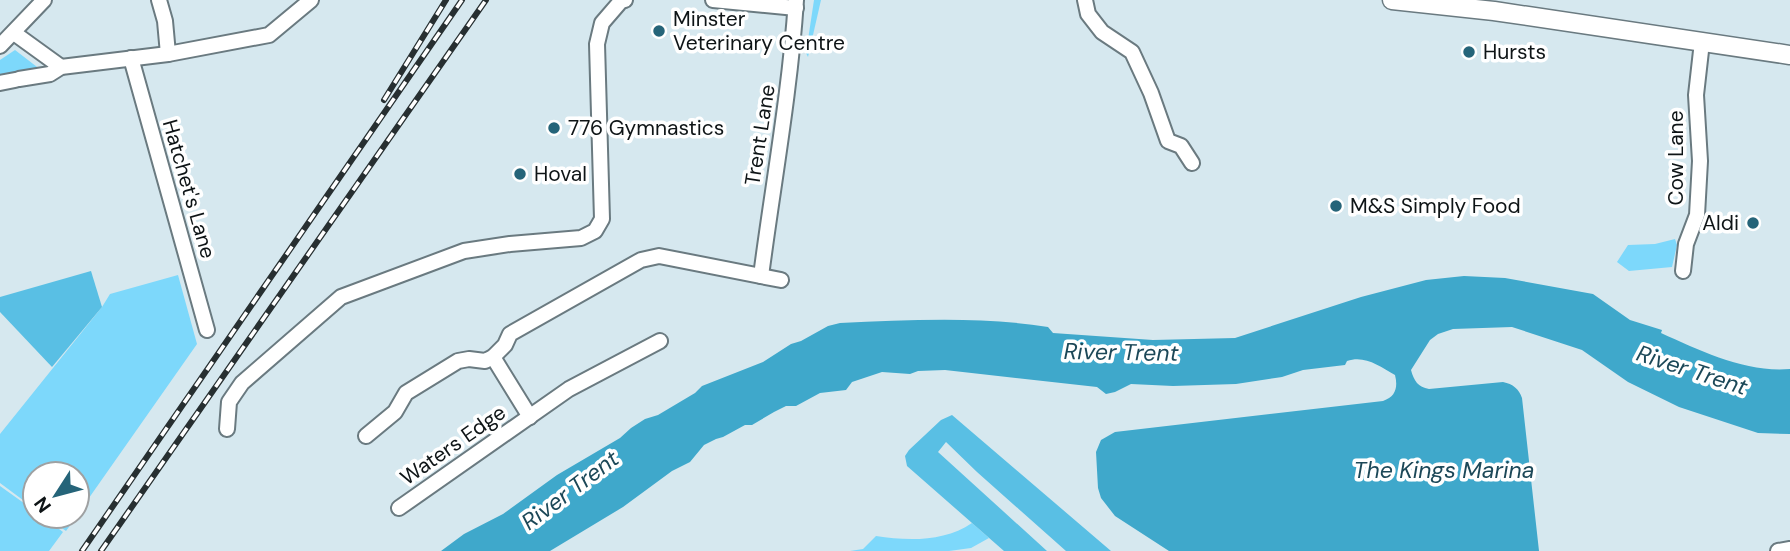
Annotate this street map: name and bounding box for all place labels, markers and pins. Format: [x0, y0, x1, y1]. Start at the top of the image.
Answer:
place label: Minster Veterinary Centre [673, 5, 845, 57]
marker: Minster Veterinary Centre [651, 23, 667, 39]
place label: Hursts [1483, 38, 1546, 66]
marker: Hursts [1461, 44, 1477, 60]
place label: 776 Gymnastics [568, 114, 724, 142]
marker: 776 Gymnastics [546, 120, 562, 136]
place label: Hoval [534, 160, 587, 188]
marker: Hoval [512, 166, 528, 182]
place label: M&S Simply Food [1350, 192, 1521, 220]
marker: M&S Simply Food [1328, 198, 1344, 214]
place label: Aldi [1702, 209, 1739, 237]
marker: Aldi [1745, 215, 1761, 231]

